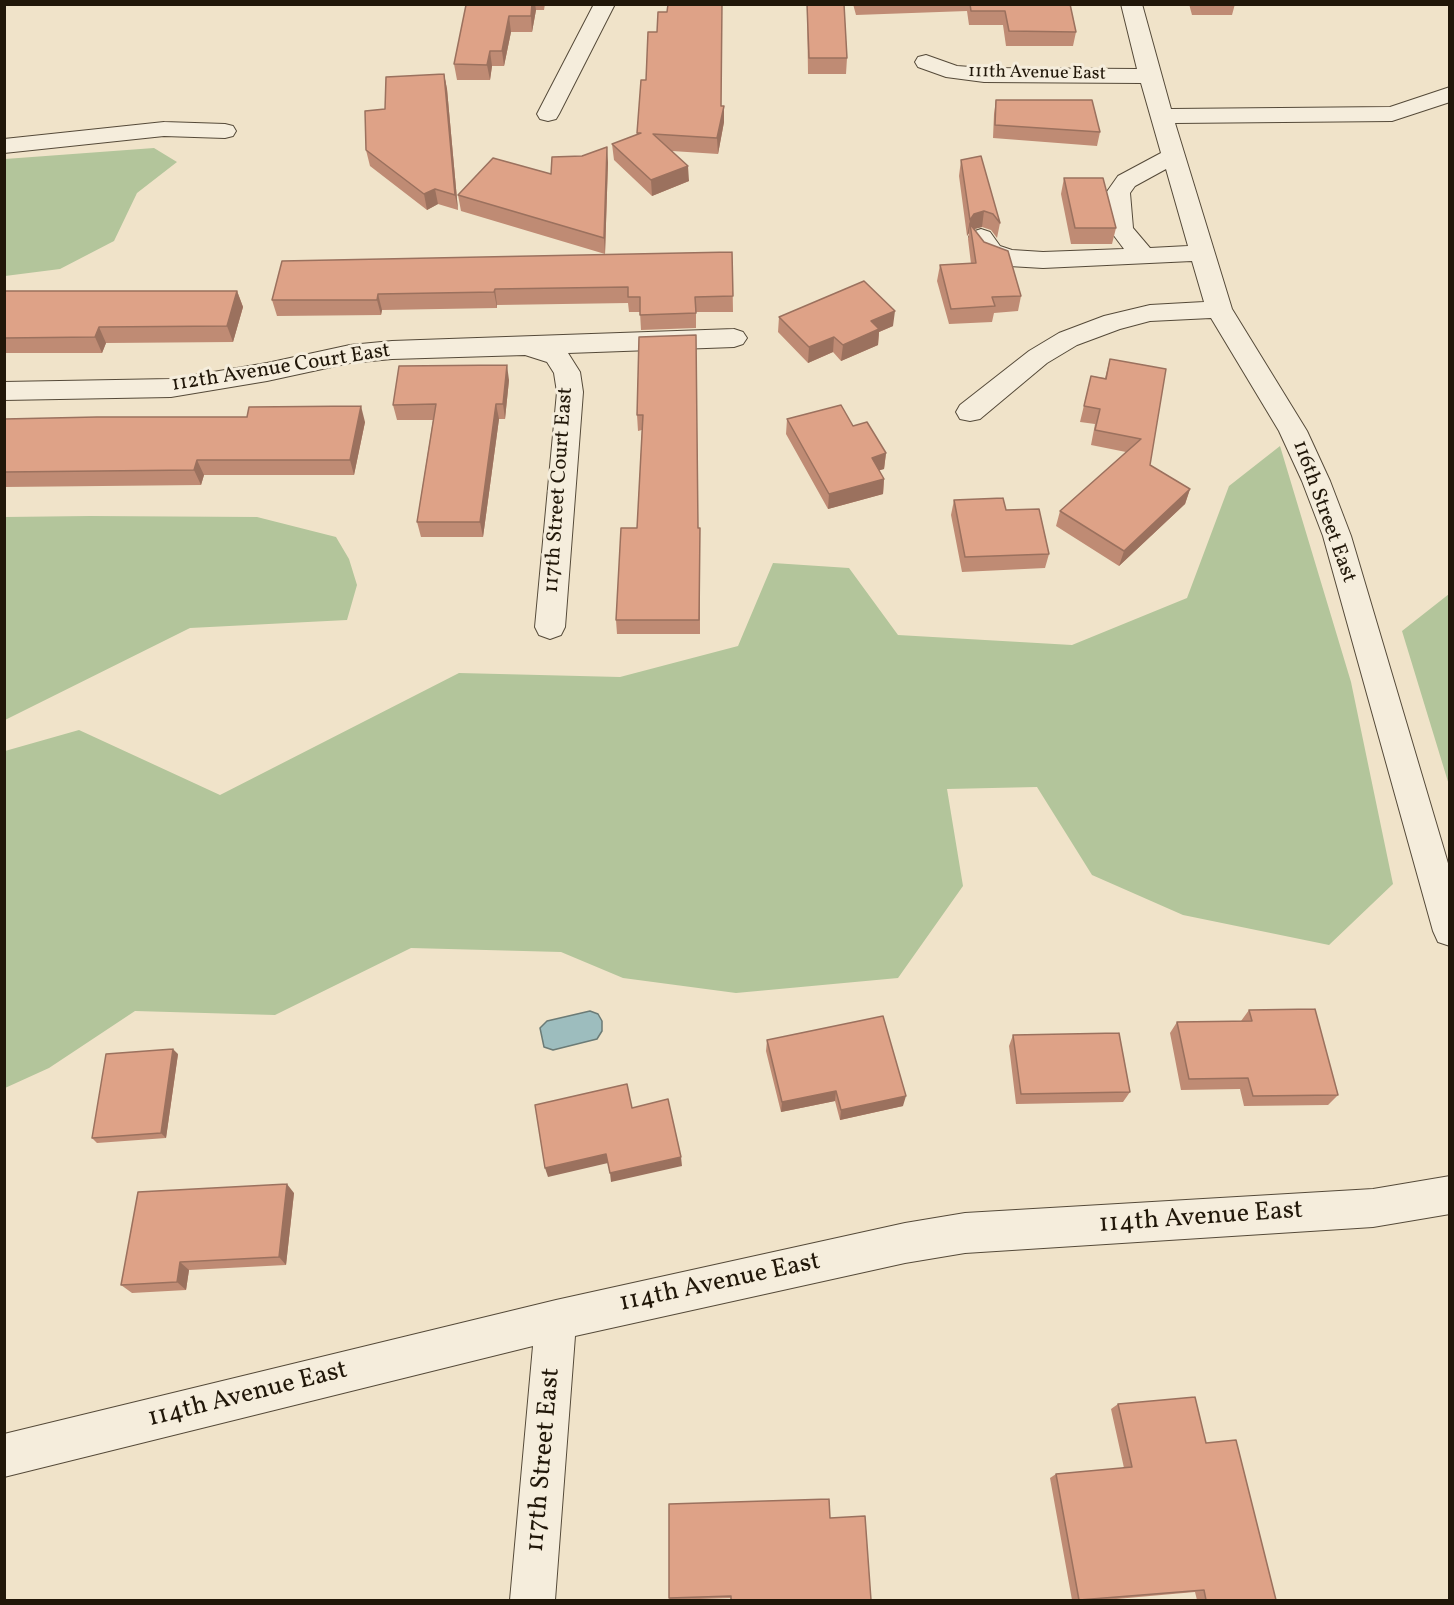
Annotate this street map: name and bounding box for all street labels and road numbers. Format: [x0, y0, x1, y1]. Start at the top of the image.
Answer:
street label: 111th Avenue East [968, 62, 1106, 86]
street label: 112th Avenue Court East [170, 339, 392, 399]
street label: 117th Street Court East [540, 386, 580, 594]
street label: 116th Street East [1286, 437, 1360, 587]
street label: 114th Avenue East [1098, 1196, 1304, 1242]
street label: 114th Avenue East [617, 1247, 823, 1321]
street label: 114th Avenue East [145, 1356, 351, 1436]
street label: 117th Street East [521, 1367, 569, 1553]

